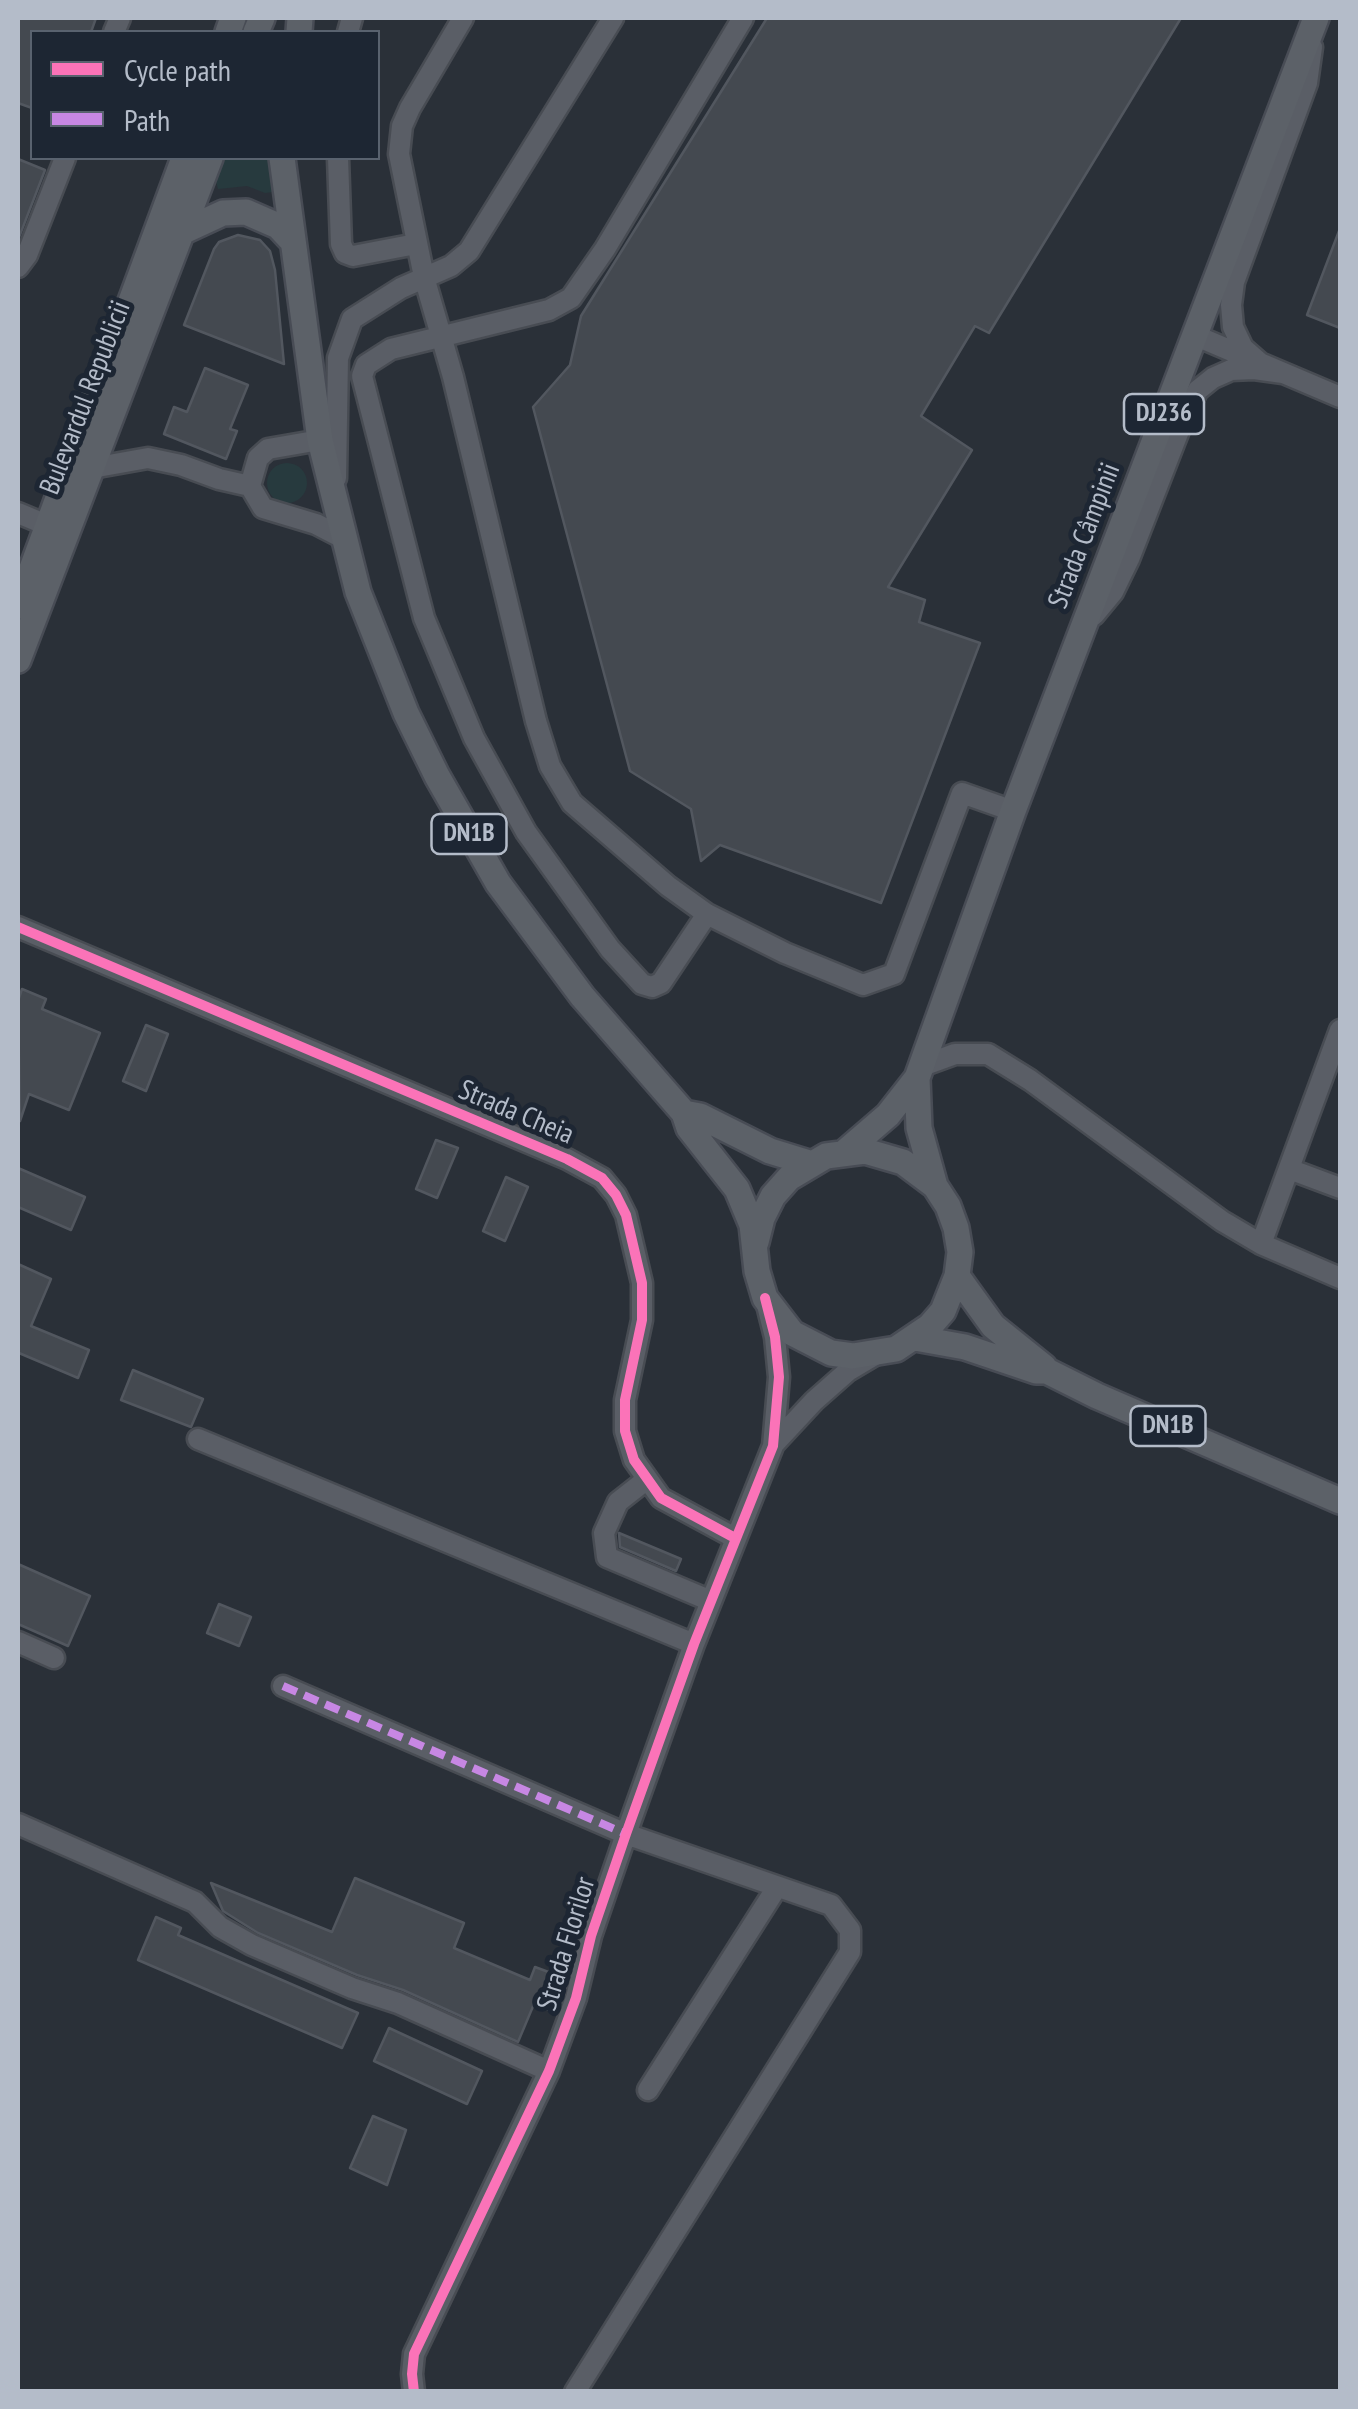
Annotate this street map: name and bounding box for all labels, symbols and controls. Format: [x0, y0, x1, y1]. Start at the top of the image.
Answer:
legend [30, 30, 380, 160]
text: Cycle path [124, 50, 231, 89]
text: Path [124, 100, 170, 139]
street label: Bulevardul Republicii [34, 297, 138, 499]
road number: DJ236 [1124, 394, 1204, 434]
street label: Strada Câmpinii [1042, 459, 1128, 613]
road number: DN1B [432, 814, 506, 854]
street label: Strada Cheia [453, 1074, 579, 1152]
road number: DN1B [1130, 1406, 1206, 1446]
street label: Strada Florilor [531, 1873, 603, 2015]

